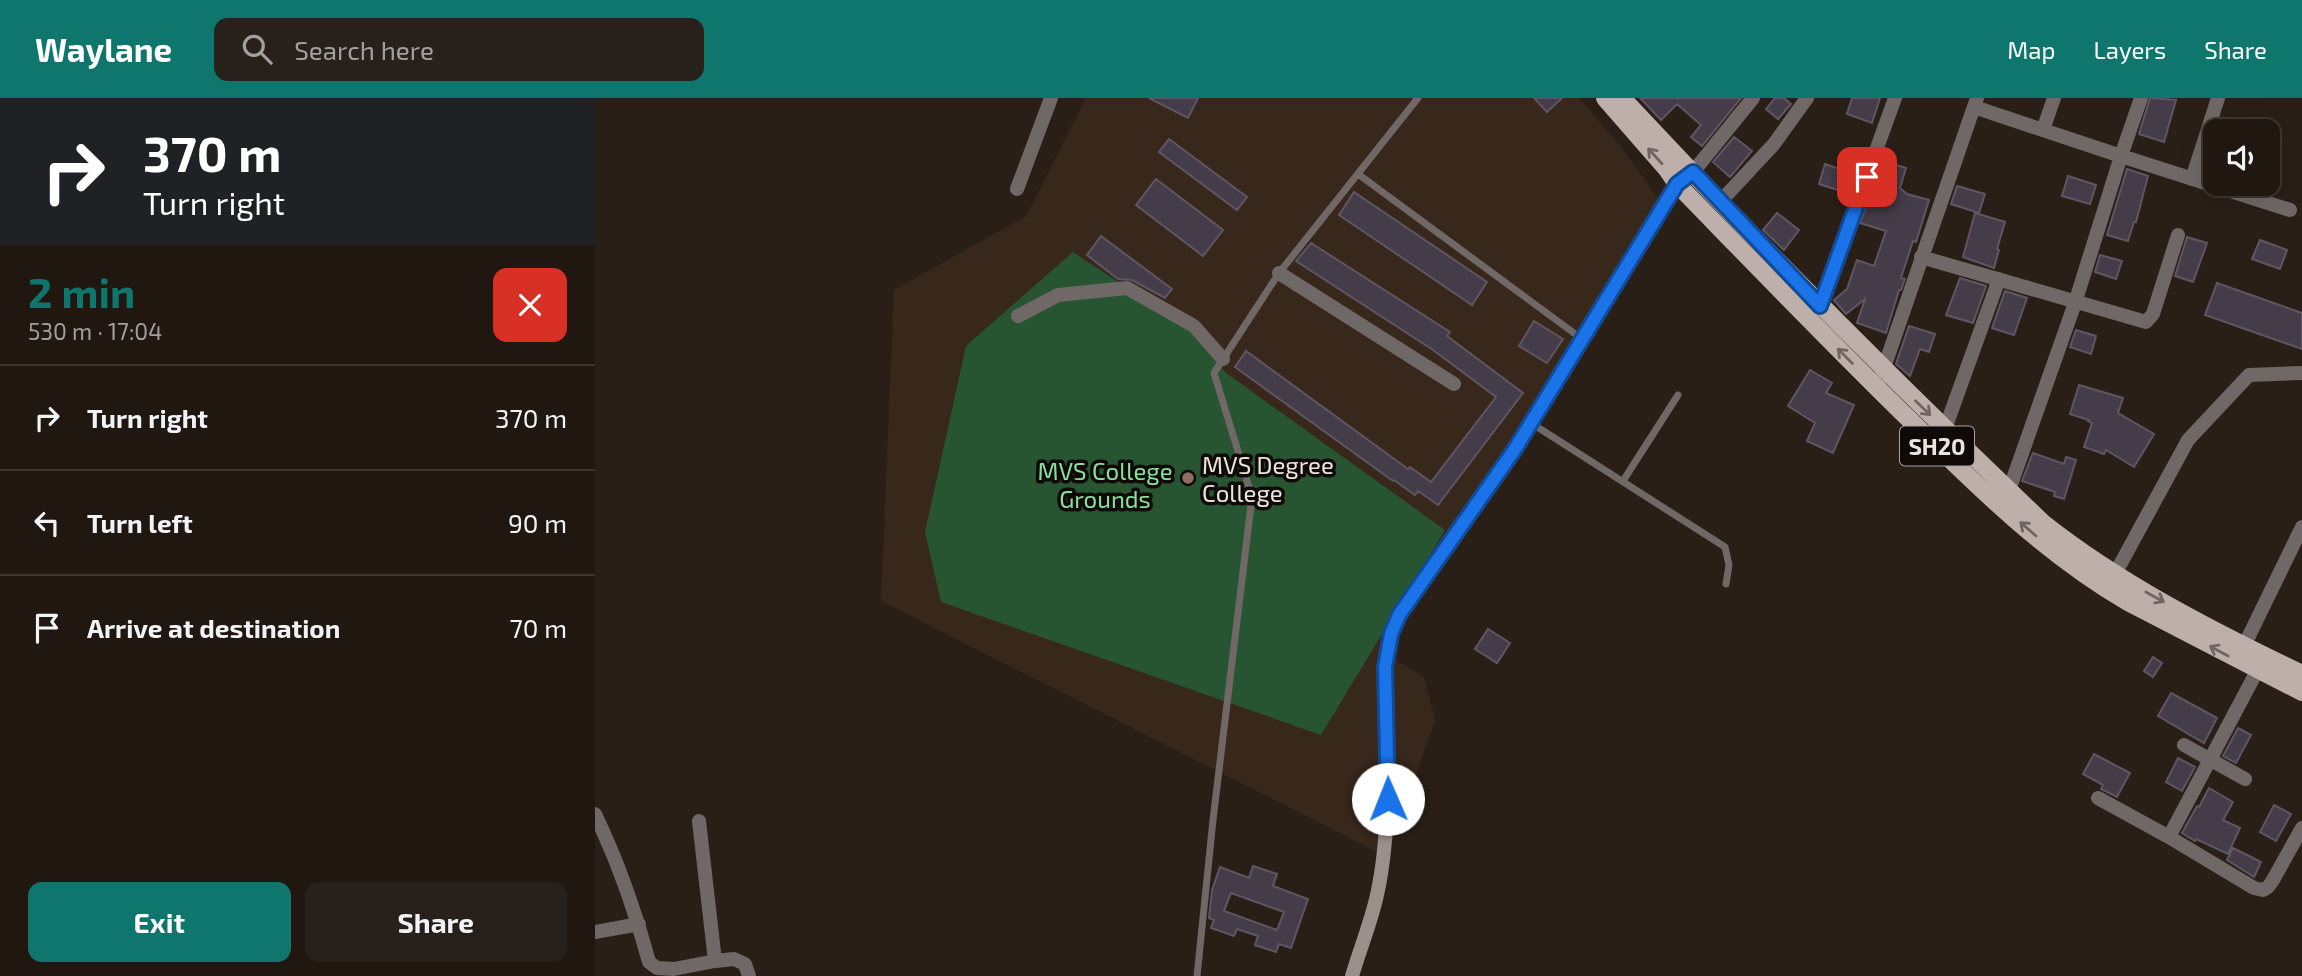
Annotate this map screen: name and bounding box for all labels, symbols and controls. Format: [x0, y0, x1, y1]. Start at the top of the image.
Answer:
search box [214, 18, 704, 81]
text: Waylane [35, 29, 172, 69]
icon: search [238, 30, 276, 68]
text: Search here [294, 34, 434, 65]
text: Map [2007, 35, 2055, 64]
text: Layers [2093, 35, 2166, 64]
text: Share [2204, 35, 2267, 64]
map controls [2203, 119, 2280, 196]
button: sound [2203, 119, 2280, 196]
text: 370 m [143, 123, 281, 182]
icon: right [28, 126, 119, 217]
one-way arrow [1647, 147, 1663, 165]
pin [1837, 147, 1897, 207]
icon: arrive [1848, 158, 1886, 196]
text: Turn right [143, 183, 285, 221]
text: 2 min [28, 266, 135, 316]
button: close [493, 268, 567, 342]
text: 530 m · 17:04 [28, 317, 162, 345]
one-way arrow [1837, 348, 1854, 365]
icon: right [28, 399, 66, 437]
one-way arrow [1914, 399, 1931, 416]
text: Turn right [87, 402, 208, 433]
text: 370 m [495, 402, 567, 433]
road number: SH20 [1900, 426, 1974, 466]
place label: MVS Degree College [1202, 450, 1334, 507]
park label: MVS College Grounds [1037, 456, 1173, 513]
marker: MVS Degree College [1180, 470, 1196, 486]
icon: left [28, 504, 66, 542]
text: Turn left [87, 507, 193, 538]
text: 90 m [508, 507, 567, 538]
one-way arrow [2019, 522, 2037, 538]
one-way arrow [2144, 591, 2165, 604]
icon: arrive [28, 609, 66, 647]
text: Arrive at destination [87, 612, 340, 643]
text: 70 m [509, 612, 567, 643]
one-way arrow [2209, 644, 2230, 657]
position arrow [1351, 762, 1425, 836]
button: Exit [28, 882, 291, 962]
button: Share [305, 882, 567, 962]

